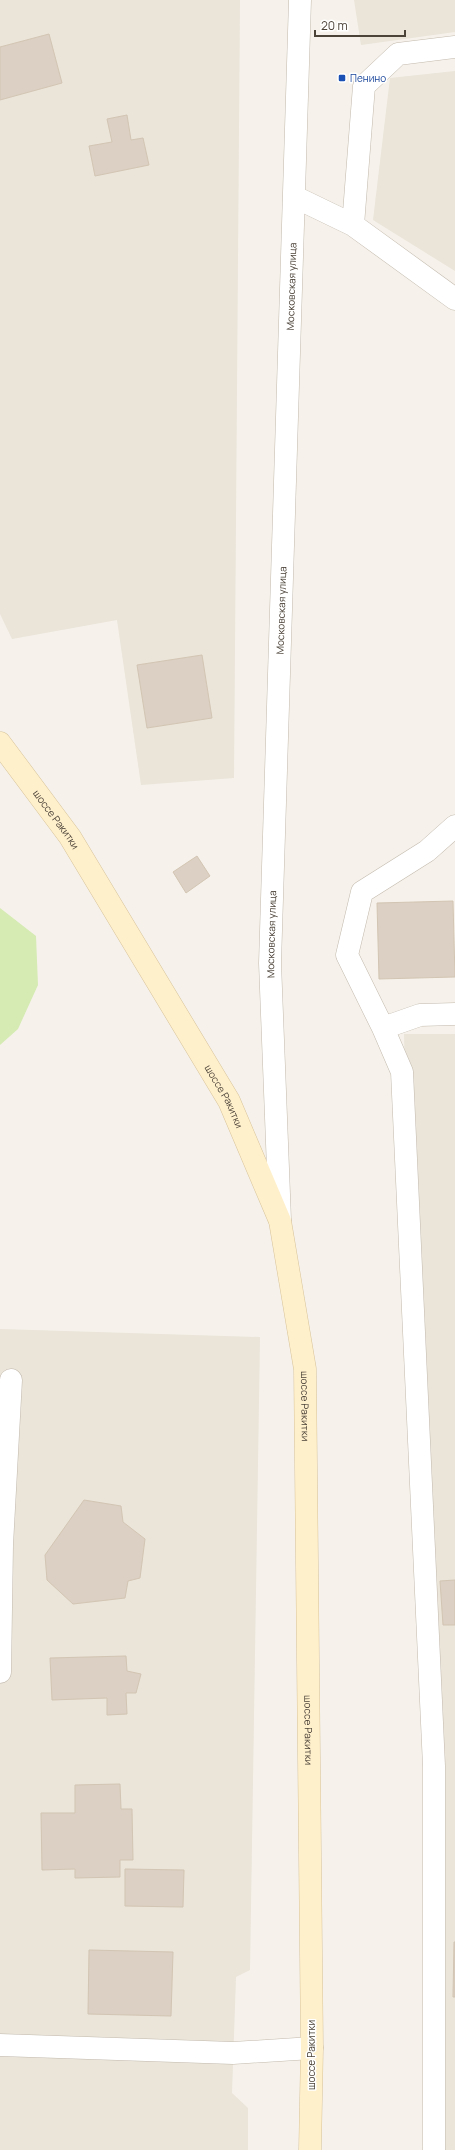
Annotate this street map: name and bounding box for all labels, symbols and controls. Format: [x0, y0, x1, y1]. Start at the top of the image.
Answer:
scale bar [315, 12, 405, 38]
text: 20 m [321, 17, 348, 34]
place label: Пенино [350, 71, 386, 85]
marker: Пенино [337, 73, 347, 83]
street label: Московская улица [283, 242, 299, 331]
street label: Московская улица [273, 566, 289, 655]
street label: шоссе Ракитки [30, 787, 83, 852]
street label: Московская улица [263, 890, 279, 978]
street label: шоссе Ракитки [202, 1062, 247, 1130]
street label: шоссе Ракитки [298, 1371, 313, 1441]
street label: шоссе Ракитки [301, 1695, 316, 1765]
street label: шоссе Ракитки [304, 2020, 318, 2090]

